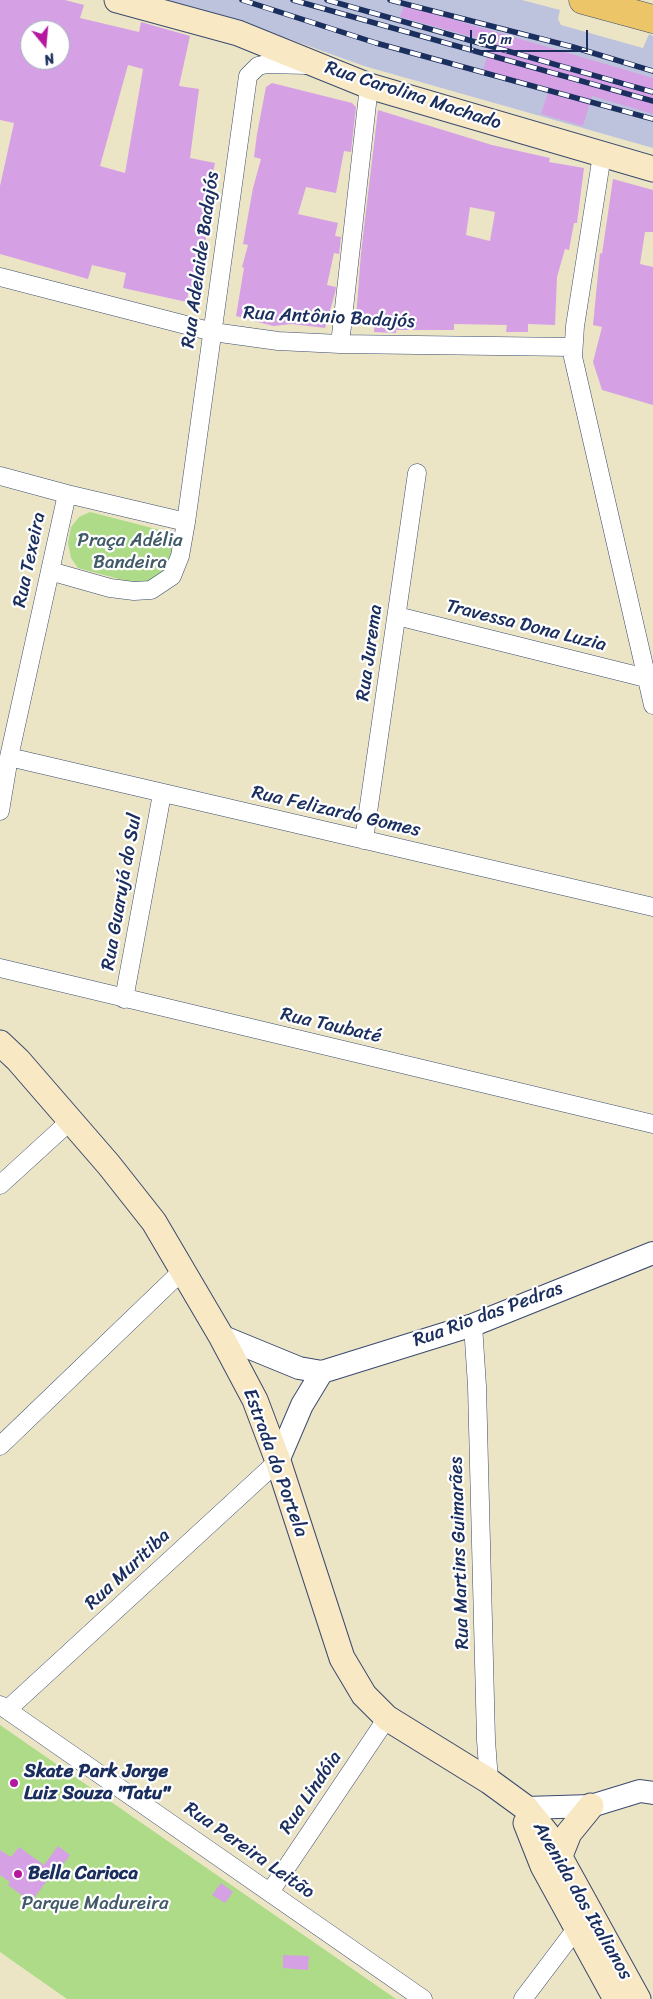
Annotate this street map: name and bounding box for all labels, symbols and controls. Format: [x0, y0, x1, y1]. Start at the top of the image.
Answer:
north arrow [20, 20, 70, 70]
scale bar [473, 20, 590, 52]
text: 50 m [478, 26, 512, 52]
text: N [41, 45, 58, 72]
street label: Rua Carolina Machado [322, 57, 504, 135]
street label: Rua Adelaide Badajós [177, 170, 225, 350]
street label: Rua Antônio Badajós [243, 302, 415, 334]
street label: Rua Texeira [9, 510, 51, 610]
park label: Praça Adélia Bandeira [77, 530, 183, 574]
street label: Travessa Dona Luzia [444, 595, 608, 657]
street label: Rua Jurema [352, 603, 388, 703]
street label: Rua Felizardo Gomes [249, 781, 423, 843]
street label: Rua Guarujá do Sul [97, 812, 147, 972]
street label: Rua Taubaté [278, 1003, 384, 1049]
street label: Rua Rio das Pedras [410, 1277, 566, 1353]
street label: Estrada do Portela [238, 1386, 312, 1540]
street label: Rua Martins Guimarães [445, 1456, 475, 1650]
street label: Rua Muritiba [81, 1525, 175, 1615]
street label: Rua Lindóia [275, 1747, 347, 1839]
place label: Skate Park Jorge Luiz Souza "Tatu" [24, 1761, 170, 1805]
marker: Skate Park Jorge Luiz Souza "Tatu" [8, 1777, 20, 1789]
street label: Rua Pereira Leitão [180, 1798, 318, 1904]
street label: Avenida dos Italianos [527, 1818, 637, 1984]
place label: Bella Carioca [28, 1863, 138, 1885]
marker: Bella Carioca [12, 1868, 24, 1880]
park label: Parque Madureira [21, 1893, 169, 1915]

